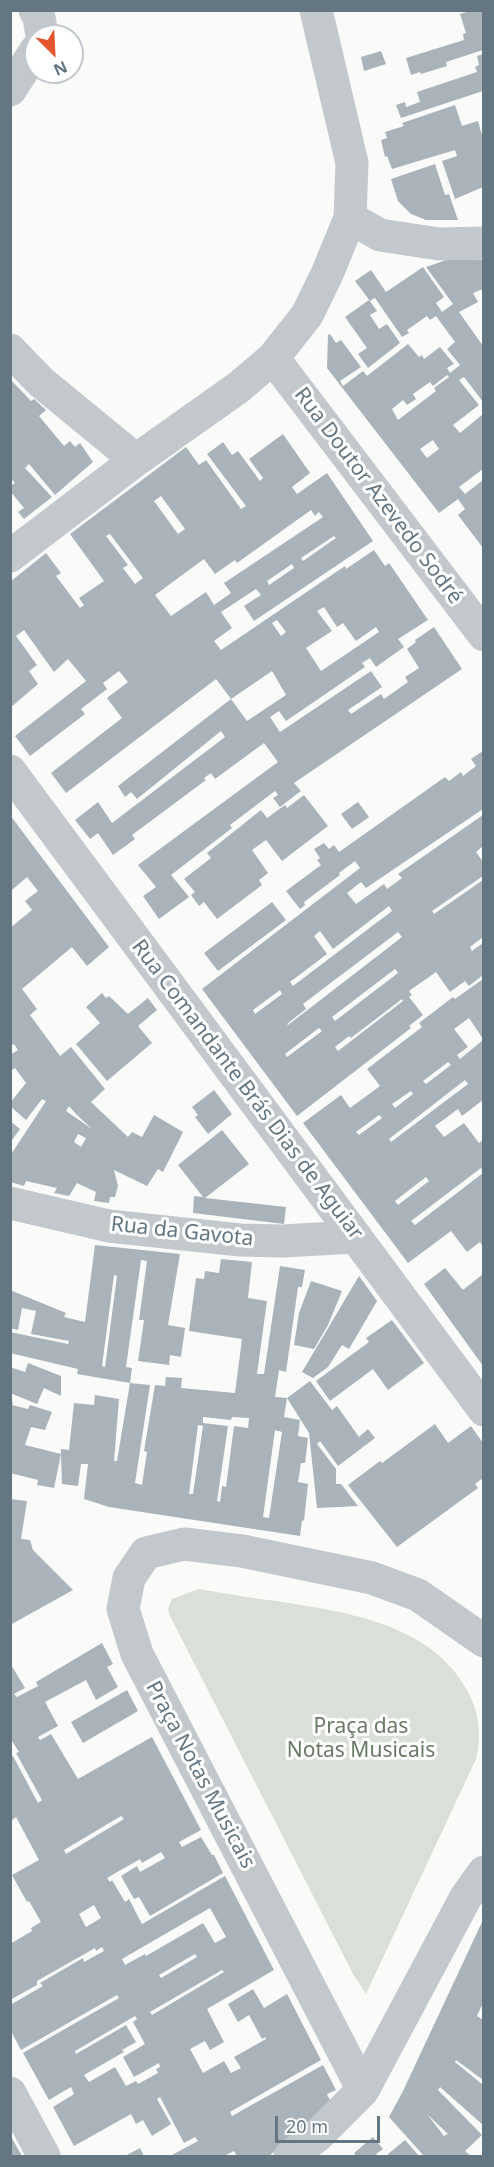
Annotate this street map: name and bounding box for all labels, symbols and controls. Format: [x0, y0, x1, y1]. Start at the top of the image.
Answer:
north arrow [24, 24, 84, 84]
text: N [50, 56, 71, 81]
street label: Rua Doutor Azevedo Sodré [288, 383, 468, 609]
street label: Rua Comandante Brás Dias de Aguiar [126, 935, 368, 1245]
street label: Rua da Gavota [109, 1212, 255, 1252]
street label: Praça Notas Musicais [140, 1677, 260, 1873]
park label: Praça das Notas Musicais [287, 1714, 435, 1764]
scale bar [278, 2104, 383, 2142]
text: 20 m [286, 2114, 328, 2138]

